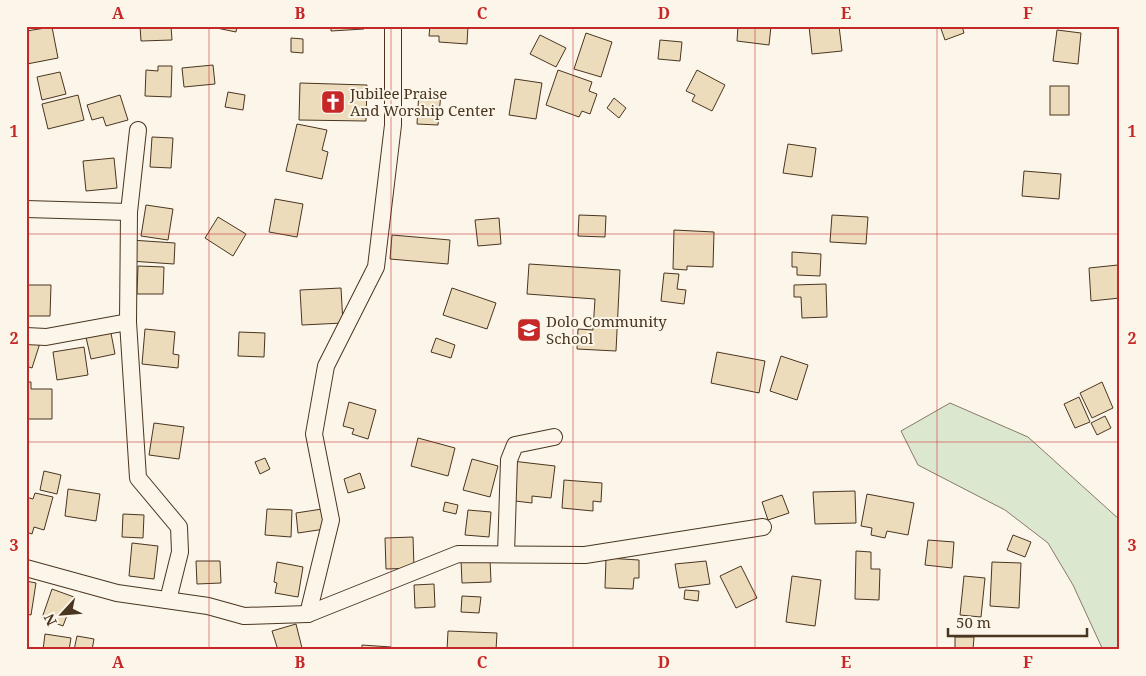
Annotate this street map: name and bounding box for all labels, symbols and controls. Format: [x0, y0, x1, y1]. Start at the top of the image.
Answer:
text: A [112, 2, 125, 24]
text: B [295, 2, 306, 24]
text: C [477, 2, 488, 24]
text: D [658, 2, 670, 24]
text: E [841, 2, 851, 24]
text: F [1023, 2, 1033, 24]
place label: Jubilee Praise And Worship Center [349, 83, 495, 120]
church icon: Jubilee Praise And Worship Center [320, 89, 346, 115]
text: 1 [9, 120, 19, 142]
text: 1 [1127, 120, 1137, 142]
place label: Dolo Community School [546, 311, 667, 348]
school or university icon: Dolo Community School [516, 317, 542, 343]
text: 2 [9, 327, 19, 349]
text: 2 [1127, 327, 1137, 349]
text: 3 [9, 534, 19, 556]
text: 3 [1127, 534, 1137, 556]
north arrow [38, 588, 88, 638]
scale bar [948, 606, 1087, 638]
text: N [39, 611, 61, 629]
text: 50 m [956, 612, 991, 632]
text: A [112, 651, 125, 673]
text: B [295, 651, 306, 673]
text: C [477, 651, 488, 673]
text: D [658, 651, 670, 673]
text: E [841, 651, 851, 673]
text: F [1023, 651, 1033, 673]

